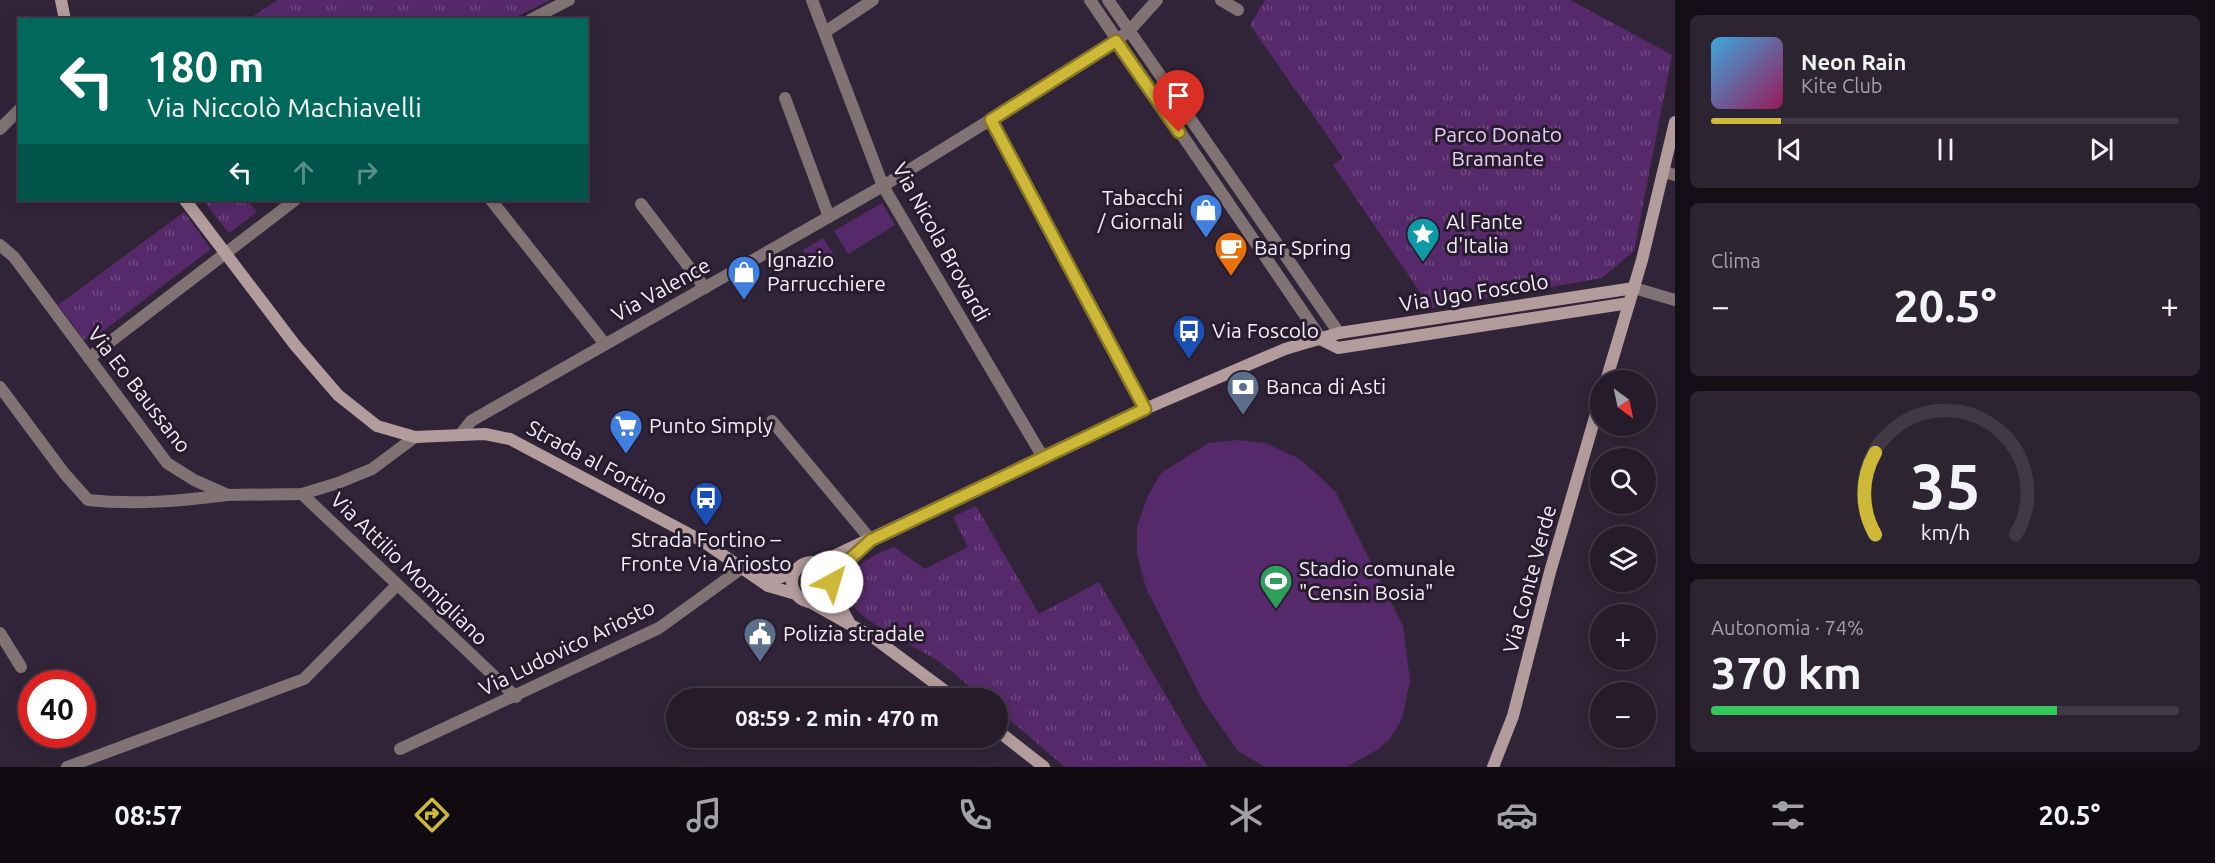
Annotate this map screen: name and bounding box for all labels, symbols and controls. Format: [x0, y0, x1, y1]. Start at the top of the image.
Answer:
icon: left [48, 42, 126, 120]
text: 180 m [147, 43, 264, 90]
text: Neon Rain [1801, 49, 1906, 74]
pin [1153, 70, 1204, 132]
text: Kite Club [1801, 74, 1883, 97]
icon: arrive [1162, 79, 1195, 112]
text: Via Niccolò Machiavelli [147, 92, 422, 122]
park label: Parco Donato Bramante [1434, 122, 1562, 170]
icon: previous [1773, 133, 1806, 166]
icon: pause [1929, 133, 1962, 166]
icon: next [2085, 133, 2118, 166]
icon: left [224, 156, 257, 189]
icon: ahead [287, 156, 320, 189]
icon: right [350, 156, 383, 189]
street label: Via Nicola Brovardi [888, 158, 995, 325]
place label: Tabacchi / Giornali [1097, 185, 1183, 233]
shop icon: Tabacchi / Giornali [1188, 192, 1224, 239]
place label: Al Fante d'Italia [1446, 209, 1523, 257]
place icon: Al Fante d'Italia [1405, 216, 1441, 263]
cafe icon: Bar Spring [1213, 230, 1249, 277]
place label: Bar Spring [1254, 235, 1351, 259]
place label: Ignazio Parrucchiere [767, 247, 886, 295]
text: Clima [1711, 249, 1761, 272]
street label: Via Valence [607, 252, 714, 326]
shop icon: Ignazio Parrucchiere [726, 254, 762, 301]
street label: Via Ugo Foscolo [1398, 268, 1550, 316]
text: 20.5° [1893, 280, 1997, 331]
text: − [1711, 287, 1730, 324]
text: + [2160, 287, 2179, 324]
bus stop icon: Via Foscolo [1171, 313, 1207, 360]
place label: Via Foscolo [1212, 318, 1319, 342]
street label: Via Eo Baussano [83, 322, 196, 457]
bank icon: Banca di Asti [1225, 369, 1261, 416]
north arrow [1590, 370, 1656, 436]
map controls [1590, 370, 1656, 748]
place label: Banca di Asti [1266, 374, 1386, 398]
supermarket icon: Punto Simply [608, 408, 644, 455]
place label: Punto Simply [649, 413, 773, 437]
street label: Strada al Fortino [523, 415, 672, 509]
button: search [1590, 448, 1656, 514]
text: 35 [1910, 451, 1980, 521]
bus stop icon: Strada Fortino – Fronte Via Ariosto [688, 480, 724, 527]
street label: Via Attilio Momigliano [326, 487, 493, 650]
street label: Via Conte Verde [1498, 502, 1560, 655]
text: km/h [1920, 520, 1970, 544]
button: layers [1590, 526, 1656, 592]
place label: Strada Fortino – Fronte Via Ariosto [621, 527, 791, 575]
position arrow [800, 550, 864, 614]
place label: Stadio comunale "Censin Bosia" [1299, 556, 1455, 604]
sports icon: Stadio comunale "Censin Bosia" [1258, 563, 1294, 610]
street label: Via Ludovico Ariosto [475, 594, 658, 700]
button: + [1590, 604, 1656, 670]
public building icon: Polizia stradale [742, 616, 778, 663]
text: Autonomia · 74% [1711, 616, 1864, 639]
place label: Polizia stradale [783, 621, 925, 645]
text: 370 km [1711, 647, 1862, 698]
speed limit sign: 40 [18, 670, 96, 748]
button: − [1590, 682, 1656, 748]
text: 08:59 · 2 min · 470 m [735, 705, 939, 730]
icon: directions [411, 794, 453, 836]
icon: music [683, 794, 725, 836]
icon: phone [954, 794, 996, 836]
icon: climate [1225, 794, 1267, 836]
icon: car [1496, 794, 1538, 836]
icon: filters [1767, 794, 1809, 836]
text: 08:57 [115, 800, 182, 830]
text: 20.5° [2038, 800, 2100, 830]

